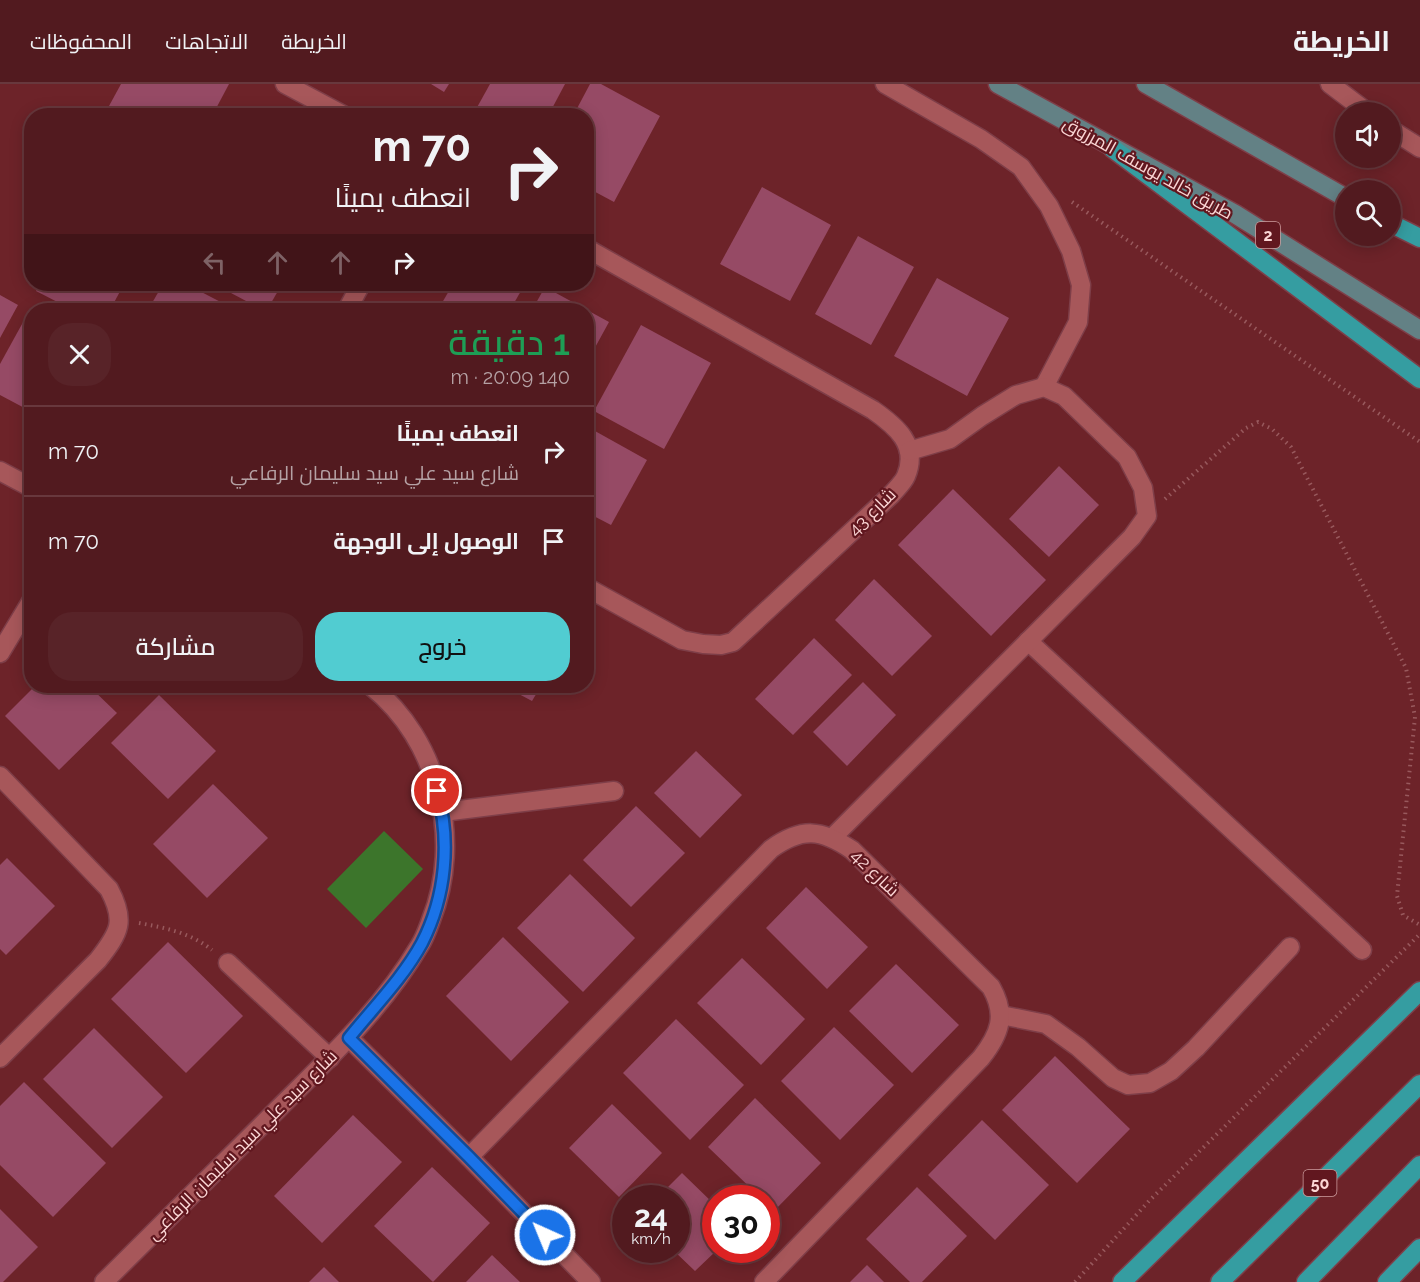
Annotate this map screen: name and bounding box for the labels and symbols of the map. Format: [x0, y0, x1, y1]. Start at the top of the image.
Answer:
street label: طريق خالد يوسف المرزوق [1059, 112, 1237, 225]
road number: 2 [1256, 222, 1280, 248]
street label: شارع 43 [843, 483, 901, 541]
pin [411, 765, 462, 816]
street label: شارع 42 [846, 845, 904, 902]
street label: شارع سيد علي سيد سليمان الرفاعي [142, 1045, 344, 1247]
road number: 50 [1304, 1170, 1336, 1196]
speed limit sign: 30 [702, 1185, 780, 1263]
position arrow [513, 1203, 577, 1267]

